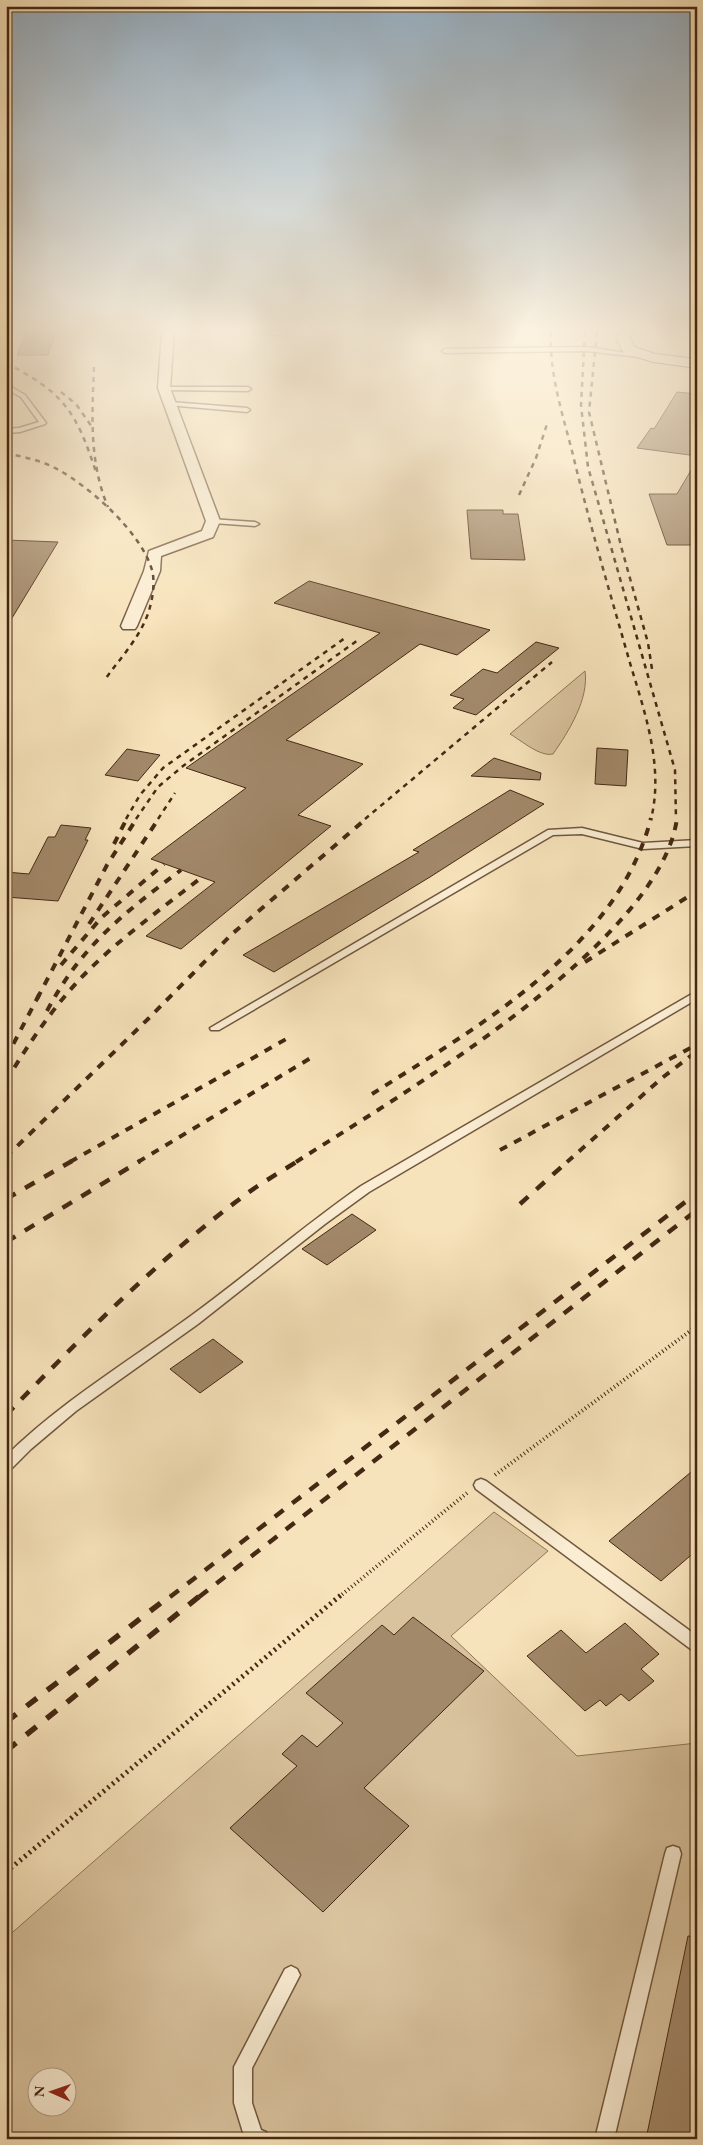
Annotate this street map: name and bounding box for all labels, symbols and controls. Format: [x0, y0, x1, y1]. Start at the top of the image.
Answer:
north arrow [28, 2068, 78, 2118]
text: N [30, 2085, 48, 2098]

